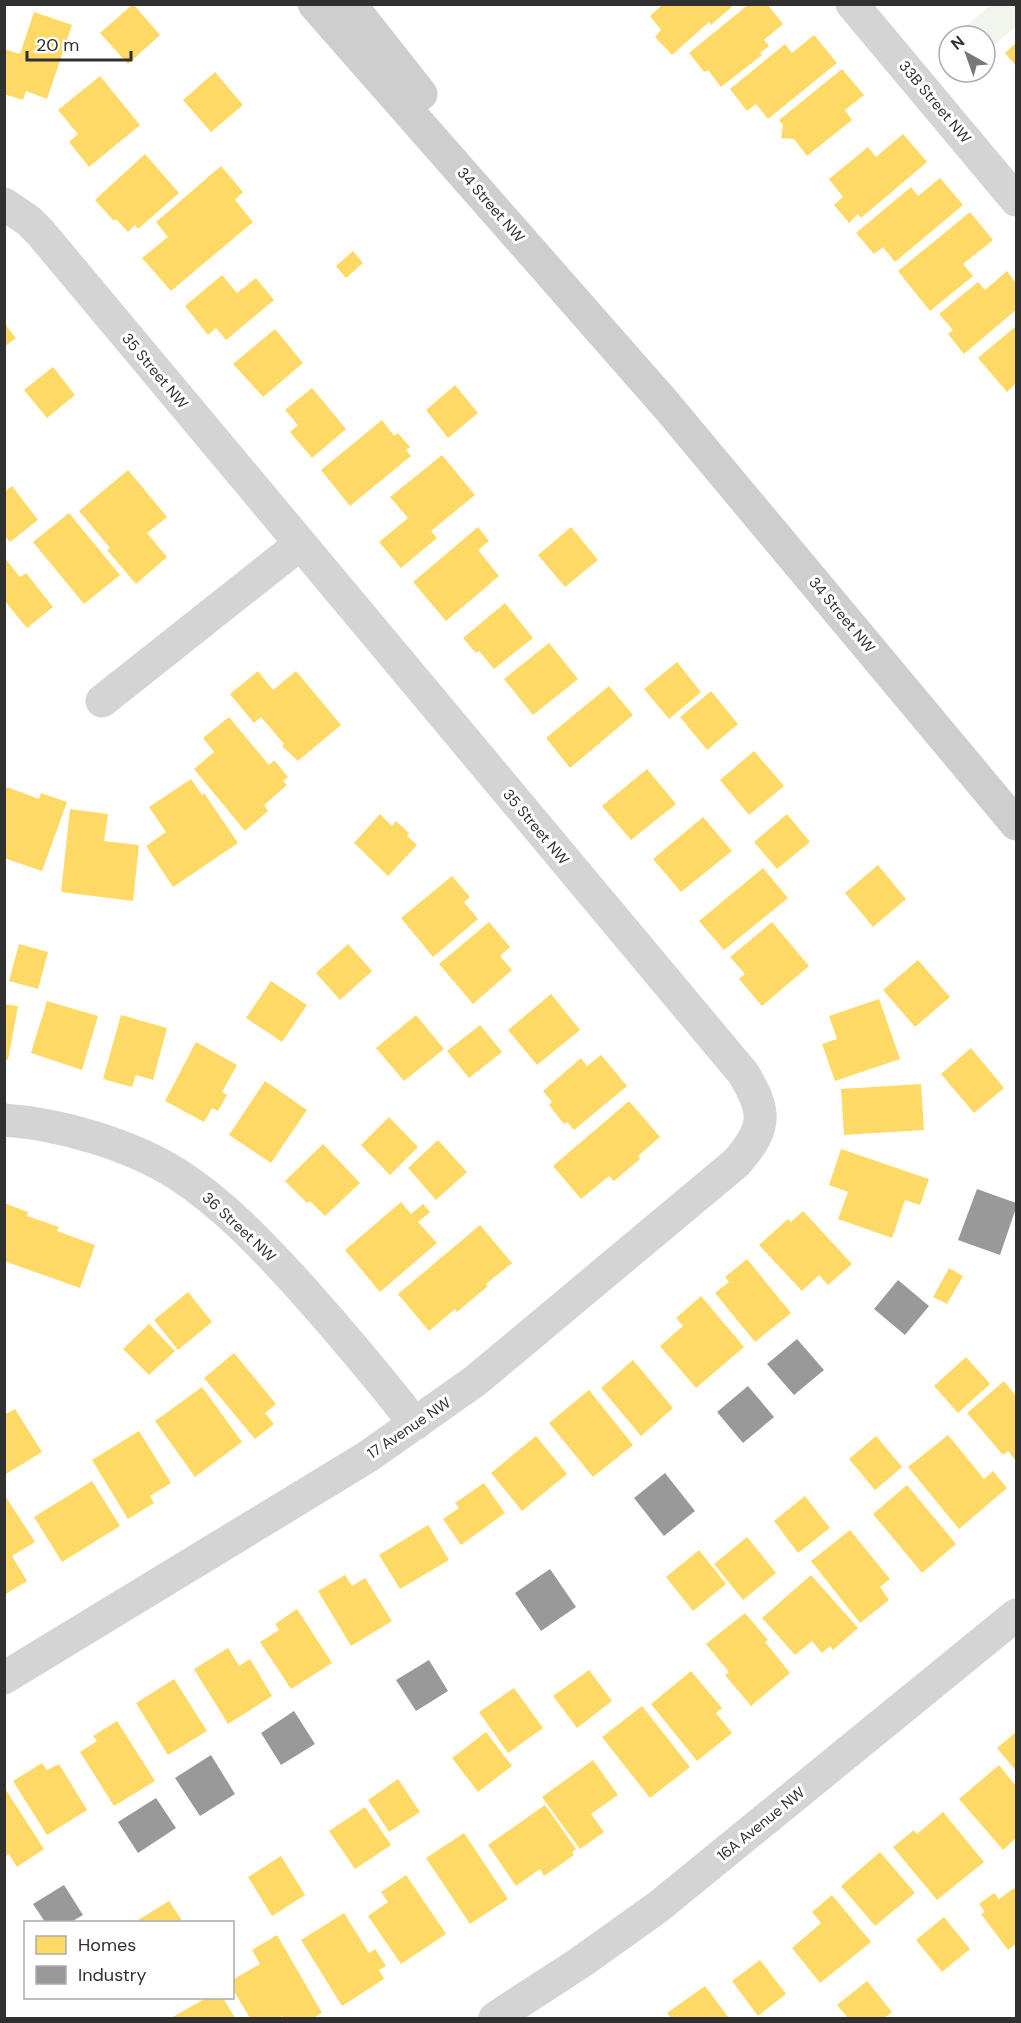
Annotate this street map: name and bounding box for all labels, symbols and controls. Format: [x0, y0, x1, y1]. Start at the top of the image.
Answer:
scale bar [27, 24, 130, 62]
north arrow [937, 24, 997, 84]
text: N [946, 31, 969, 55]
text: 20 m [36, 33, 79, 57]
street label: 33B Street NW [895, 56, 976, 148]
street label: 34 Street NW [453, 163, 529, 247]
street label: 35 Street NW [117, 329, 193, 414]
street label: 34 Street NW [804, 573, 880, 658]
street label: 35 Street NW [498, 785, 574, 870]
street label: 36 Street NW [198, 1188, 280, 1267]
street label: 17 Avenue NW [363, 1392, 455, 1463]
street label: 16A Avenue NW [713, 1782, 809, 1866]
legend [24, 1921, 234, 1999]
text: Homes [78, 1933, 136, 1957]
text: Industry [78, 1963, 147, 1987]

